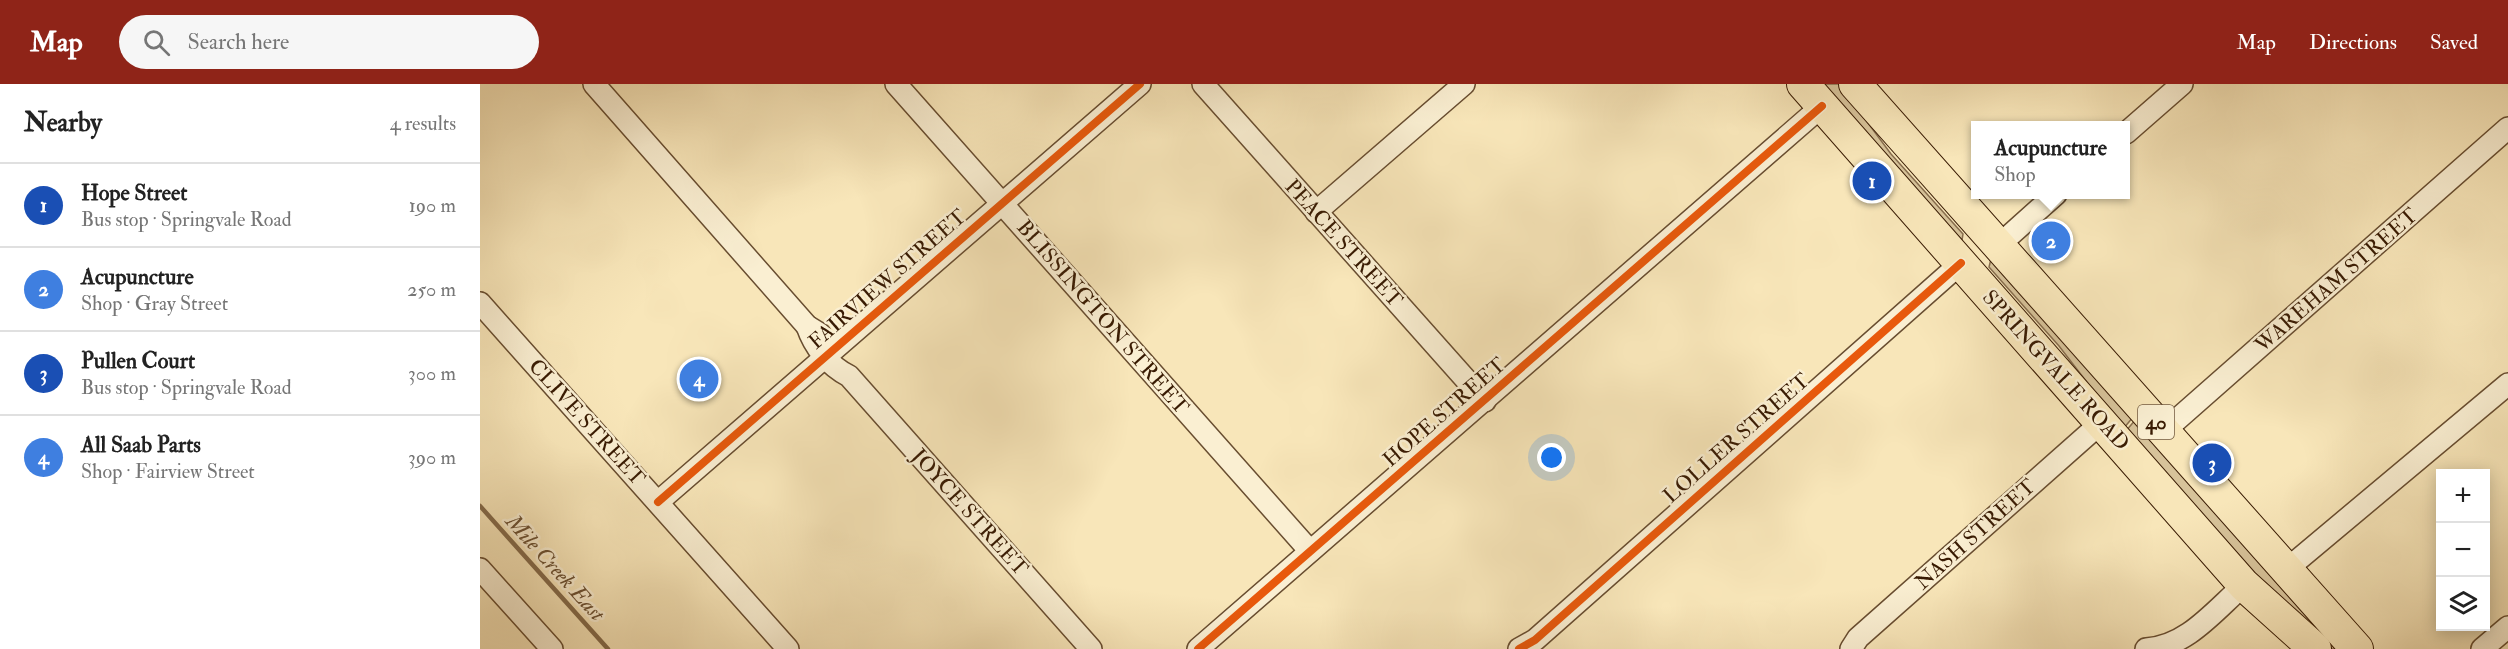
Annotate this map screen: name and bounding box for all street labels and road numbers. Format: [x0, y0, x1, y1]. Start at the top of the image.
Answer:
street label: PEACE STREET [1279, 174, 1409, 313]
street label: WAREHAM STREET [2249, 202, 2424, 359]
street label: FAIRVIEW STREET [803, 203, 972, 355]
street label: BLISSINGTON STREET [1011, 214, 1195, 420]
street label: SPRINGVALE ROAD [1976, 284, 2135, 456]
street label: HOPE STREET [1377, 351, 1512, 473]
street label: CLIVE STREET [523, 353, 651, 492]
street label: LOLLER STREET [1658, 367, 1815, 509]
road number: 40 [2138, 405, 2174, 439]
street label: JOYCE STREET [905, 442, 1034, 582]
street label: NASH STREET [1909, 473, 2042, 596]

